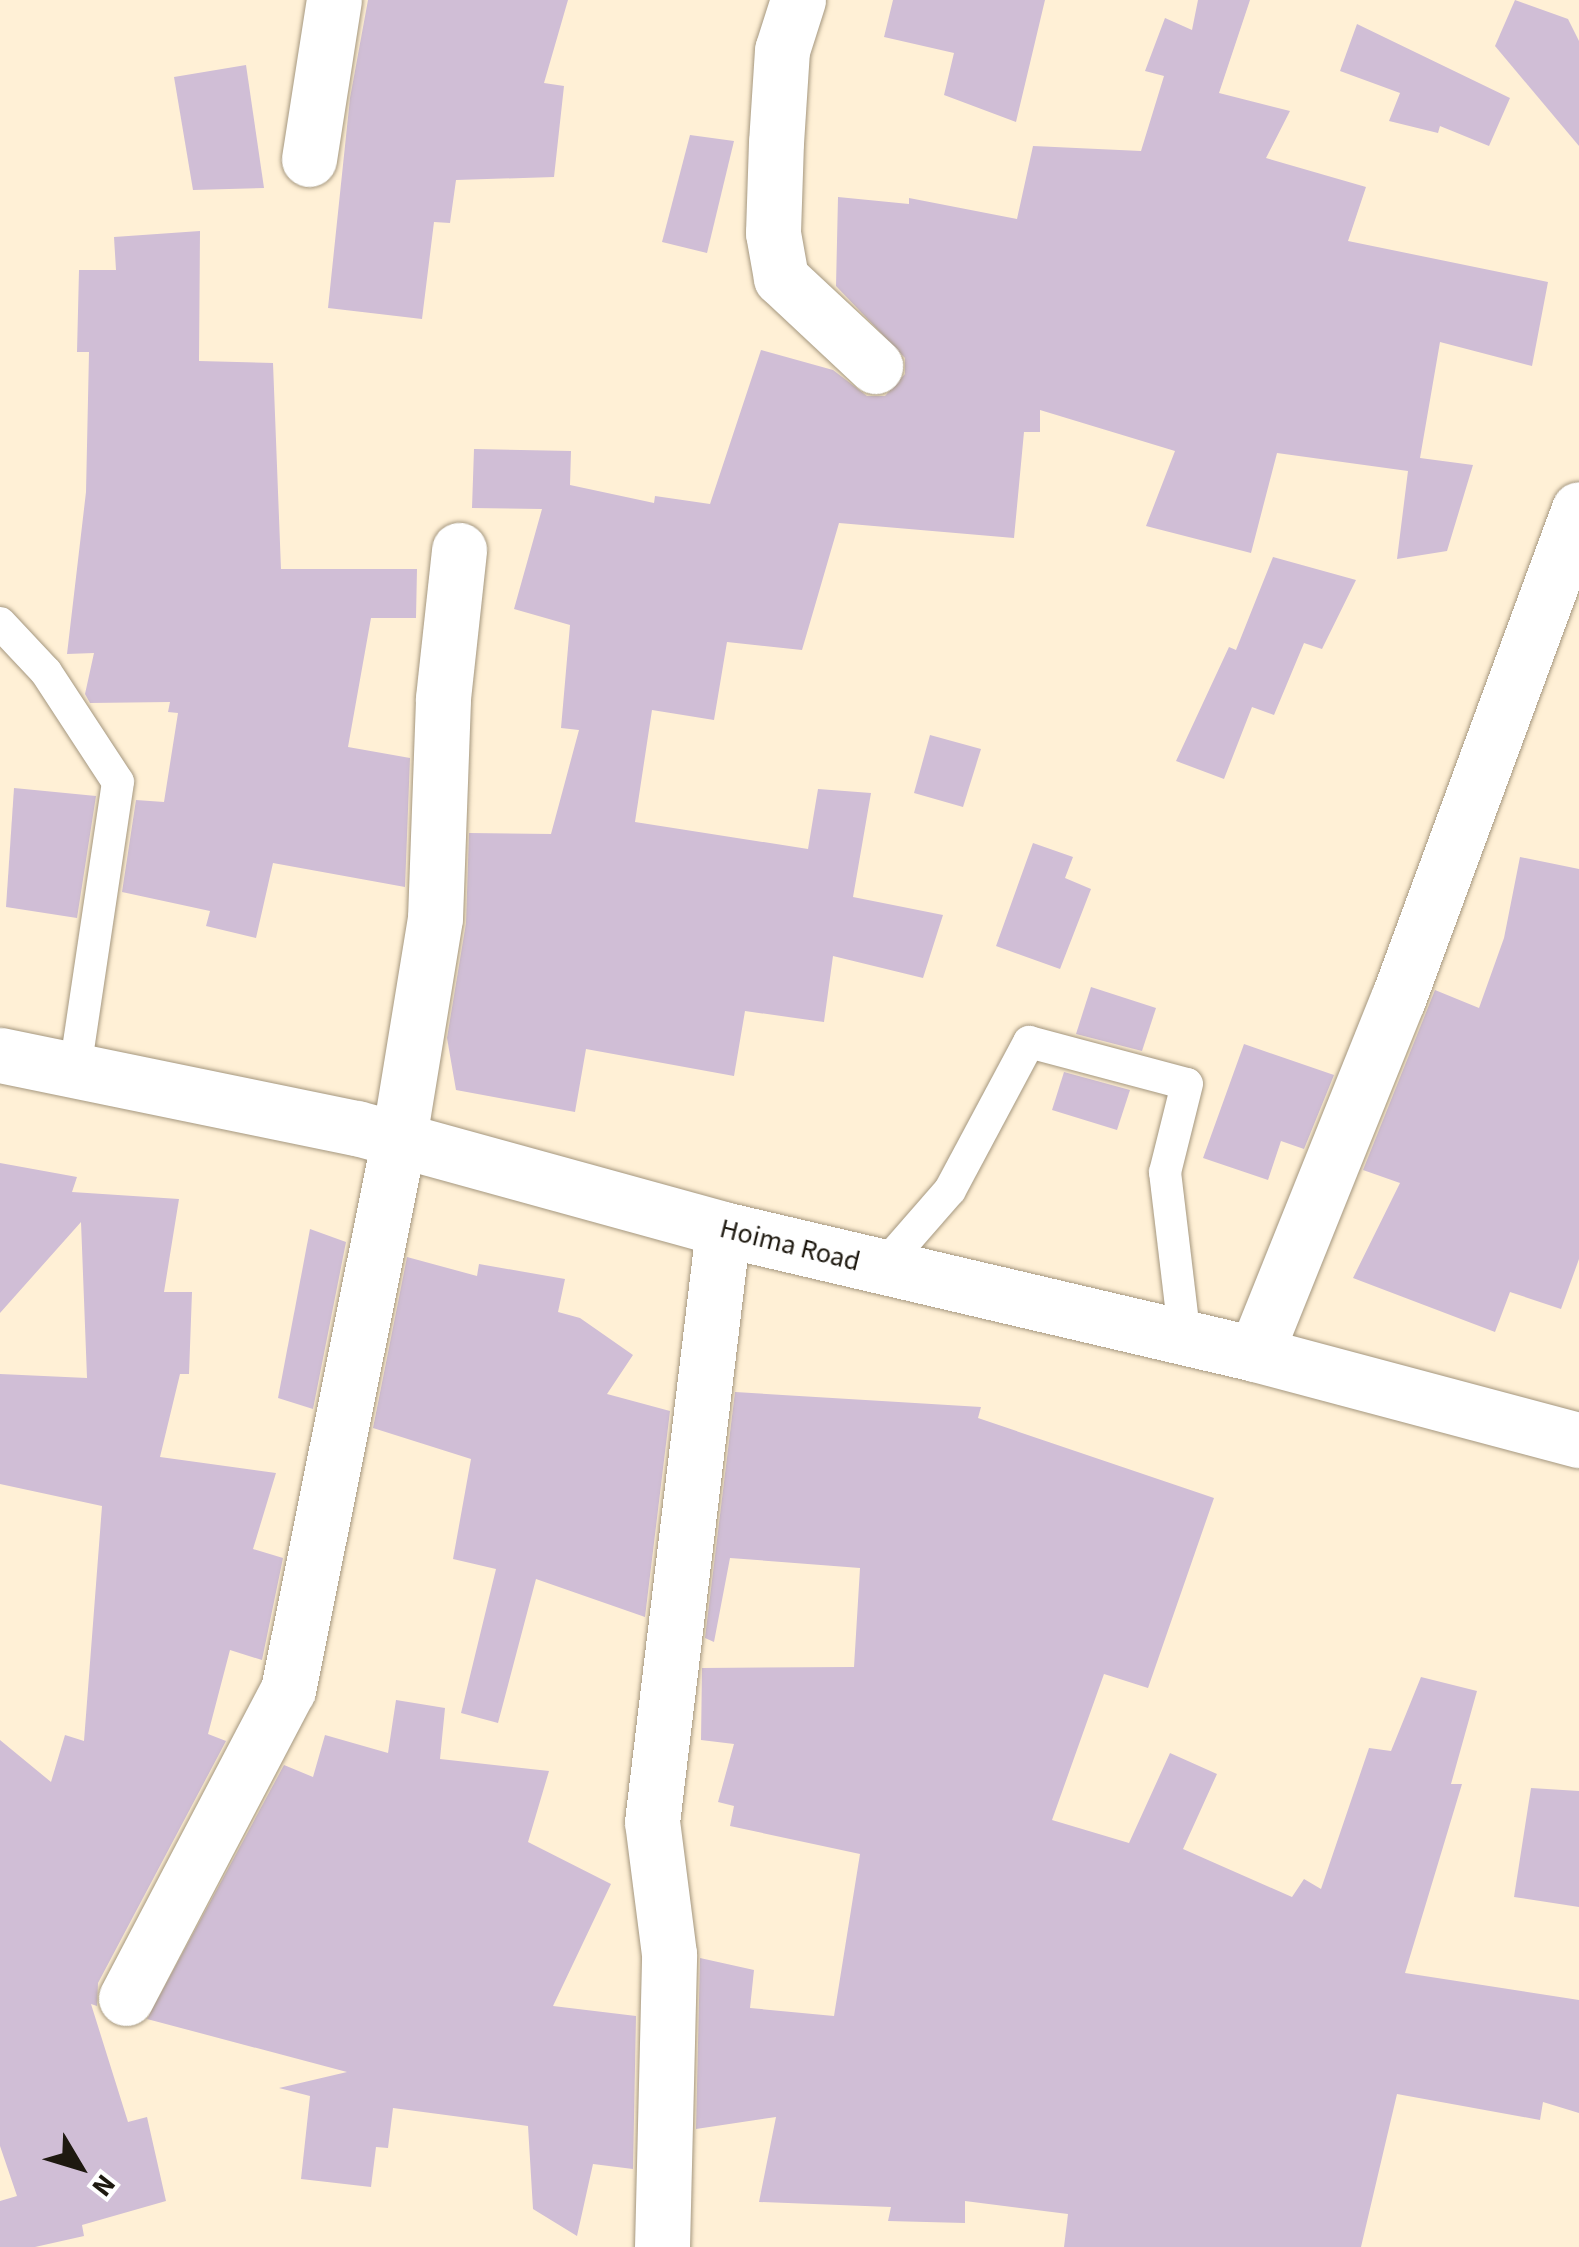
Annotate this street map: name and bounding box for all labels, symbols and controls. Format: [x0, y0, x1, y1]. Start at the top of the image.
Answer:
street label: Hoima Road [716, 1211, 864, 1279]
north arrow [30, 2117, 130, 2217]
text: N [82, 2166, 125, 2205]

